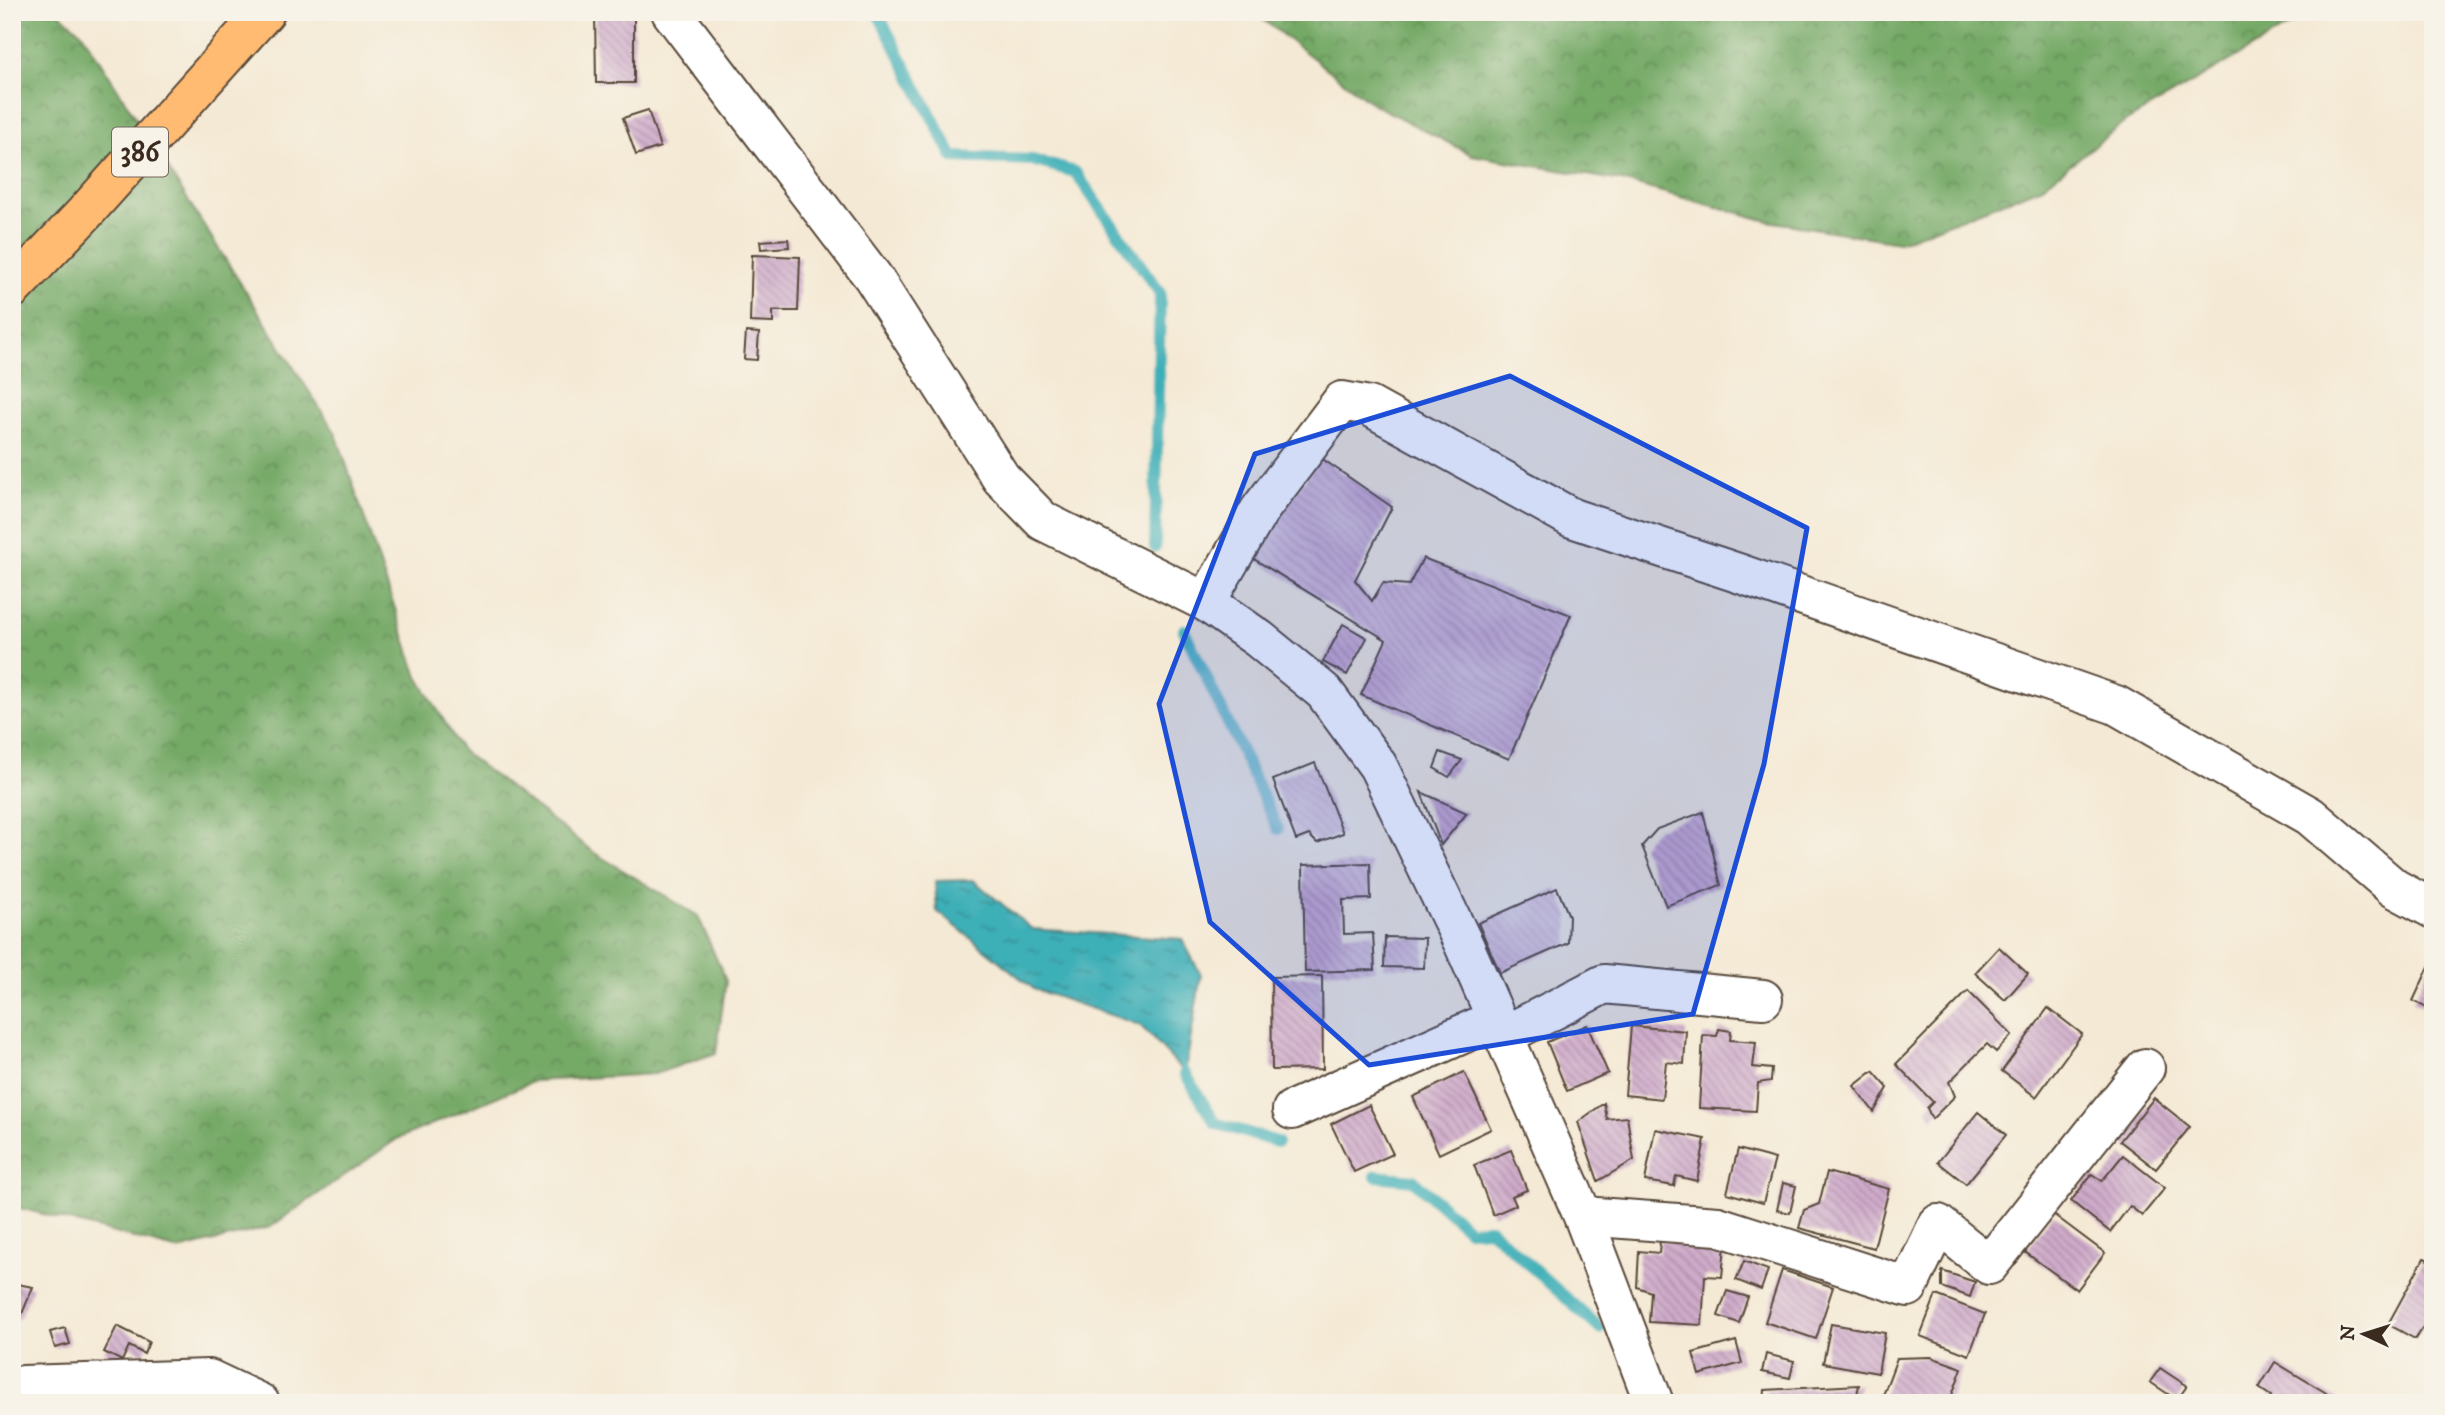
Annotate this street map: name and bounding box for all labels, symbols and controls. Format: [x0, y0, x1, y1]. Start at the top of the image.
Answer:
road number: 386 [112, 128, 168, 176]
north arrow [2330, 1300, 2400, 1370]
text: N [2337, 1324, 2361, 1342]

